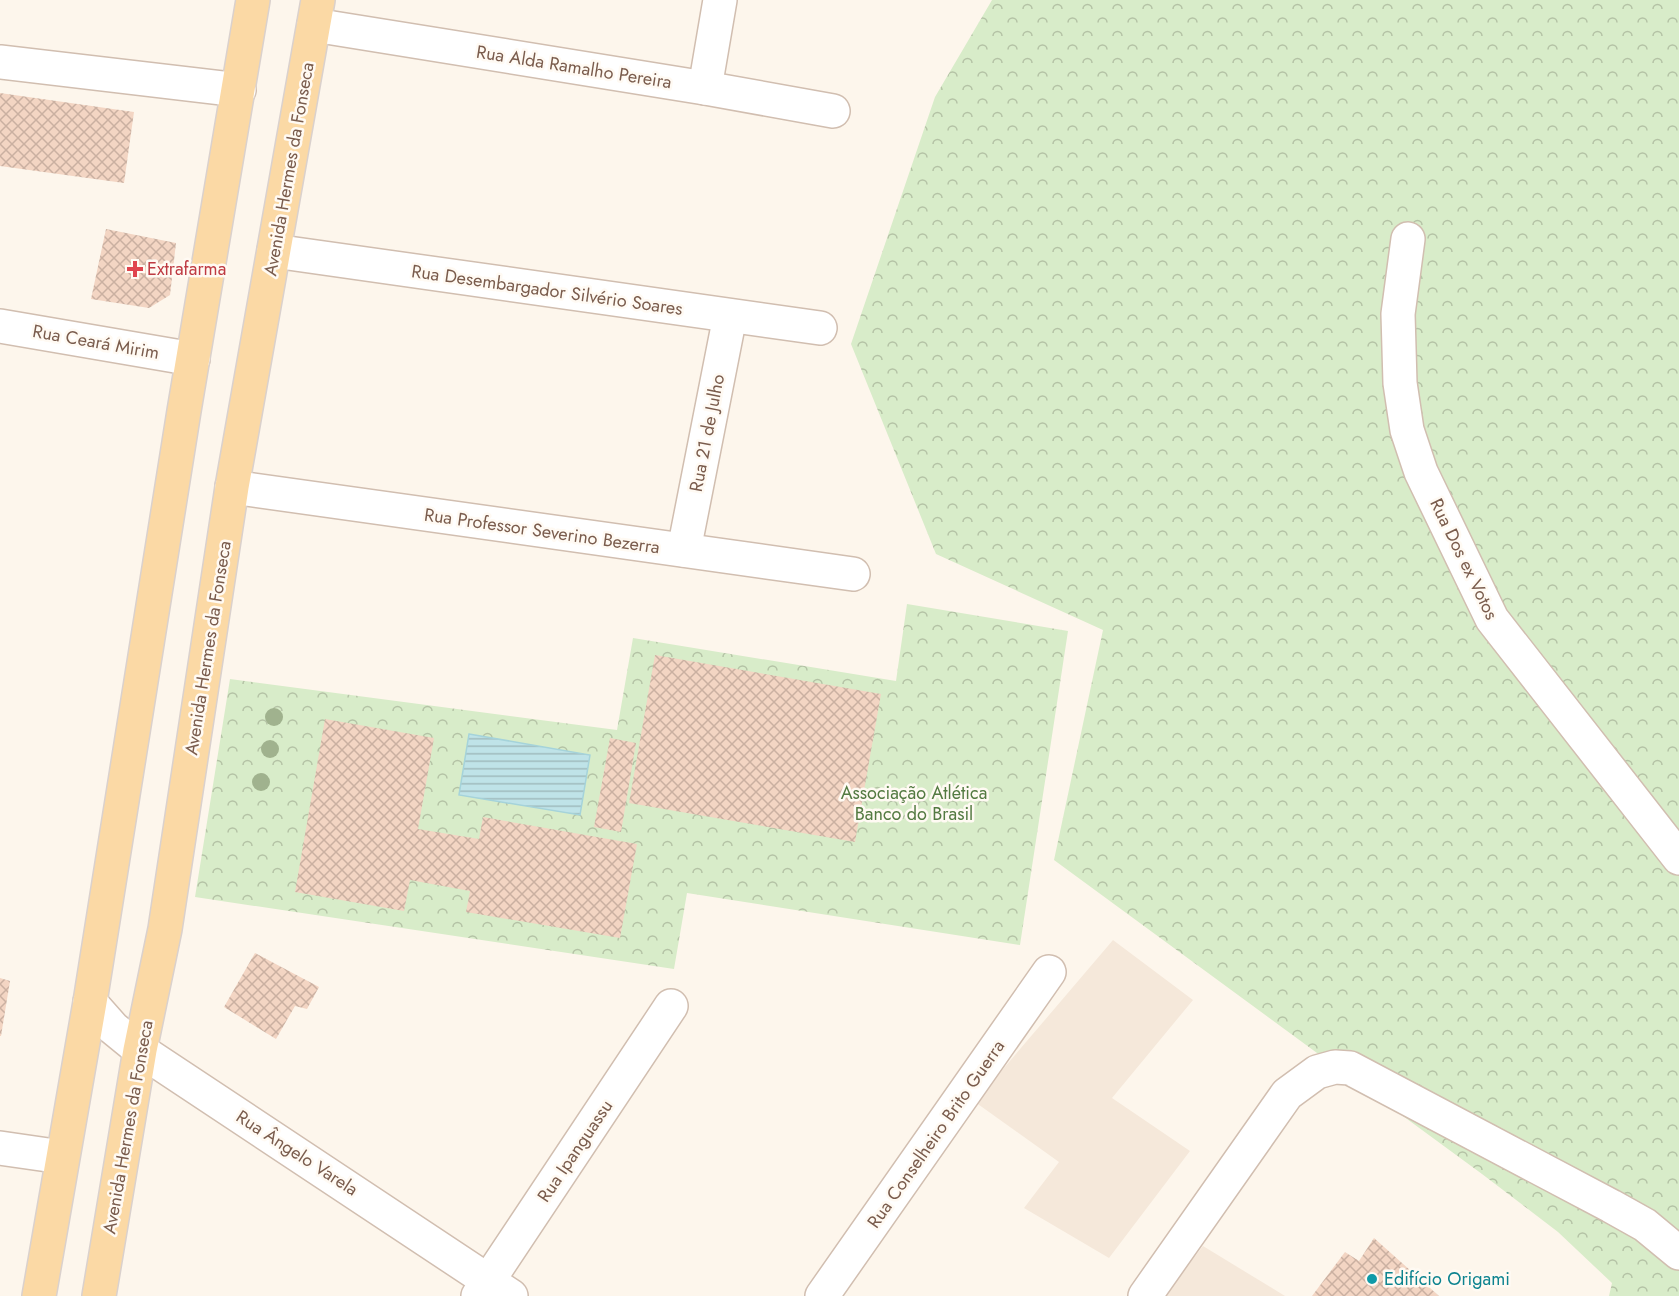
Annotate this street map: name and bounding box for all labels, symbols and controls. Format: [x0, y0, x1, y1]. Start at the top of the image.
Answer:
street label: Rua Alda Ramalho Pereira [474, 39, 674, 95]
street label: Avenida Hermes da Fonseca [257, 60, 321, 278]
place label: Extrafarma [147, 256, 226, 282]
street label: Rua Desembargador Silvério Soares [410, 258, 684, 322]
marker: Extrafarma [128, 262, 142, 276]
street label: Rua Ceará Mirim [31, 318, 161, 366]
street label: Rua 21 de Julho [683, 372, 731, 494]
street label: Rua Dos ex Votos [1423, 494, 1505, 624]
street label: Rua Professor Severino Bezerra [422, 502, 662, 560]
street label: Avenida Hermes da Fonseca [178, 539, 238, 757]
park label: Associação Atlética Banco do Brasil [841, 780, 987, 827]
street label: Avenida Hermes da Fonseca [96, 1018, 160, 1236]
street label: Rua Conselheiro Brito Guerra [861, 1035, 1011, 1233]
street label: Rua Ipanguassu [531, 1095, 619, 1207]
street label: Rua Ângelo Varela [231, 1104, 363, 1202]
place label: Edifício Origami [1384, 1266, 1510, 1292]
marker: Edifício Origami [1365, 1272, 1379, 1286]

